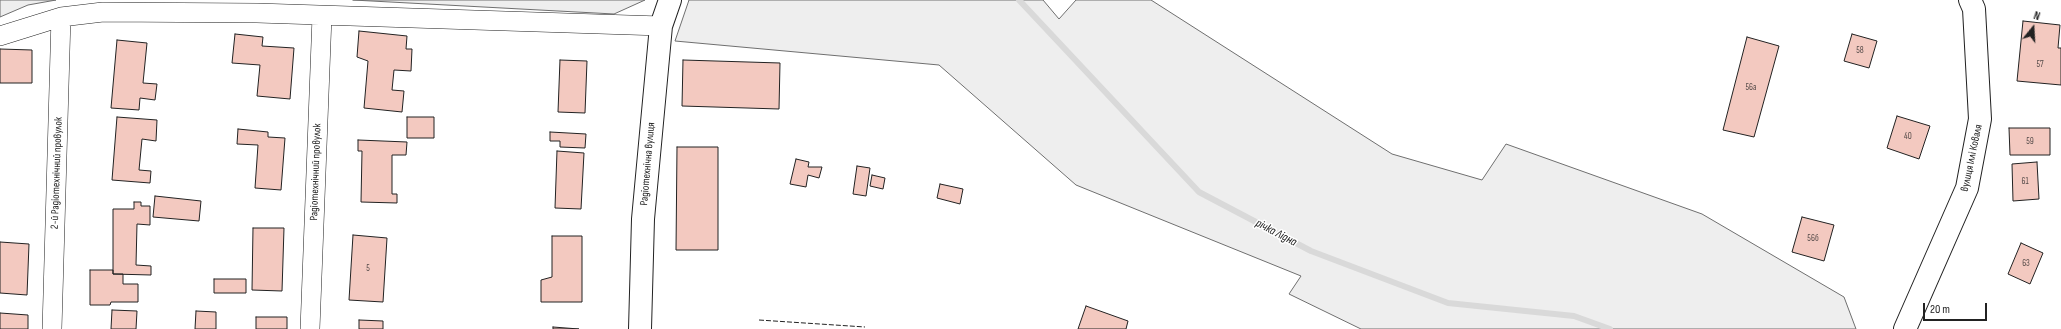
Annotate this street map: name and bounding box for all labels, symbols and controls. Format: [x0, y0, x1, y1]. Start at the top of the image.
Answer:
north arrow [2013, 8, 2053, 48]
text: N [2032, 9, 2042, 23]
house number: 58 [1856, 46, 1864, 56]
house number: 57 [2036, 60, 2044, 70]
house number: 56а [1745, 83, 1757, 93]
street label: 2-й Радіотехнічний провулок [48, 117, 66, 229]
street label: Радіотехнічна вулиця [638, 122, 658, 206]
street label: Радіотехнічний провулок [308, 123, 324, 221]
street label: вулиця Іллі Коваля [1958, 123, 1986, 193]
house number: 40 [1904, 132, 1912, 142]
house number: 59 [2026, 137, 2034, 147]
house number: 61 [2021, 177, 2029, 187]
water label: річка Лідна [1253, 216, 1299, 250]
house number: 56б [1807, 234, 1819, 244]
house number: 63 [2022, 259, 2030, 269]
house number: 5 [366, 264, 370, 274]
scale bar [1925, 295, 1989, 321]
text: 20 m [1930, 302, 1950, 317]

